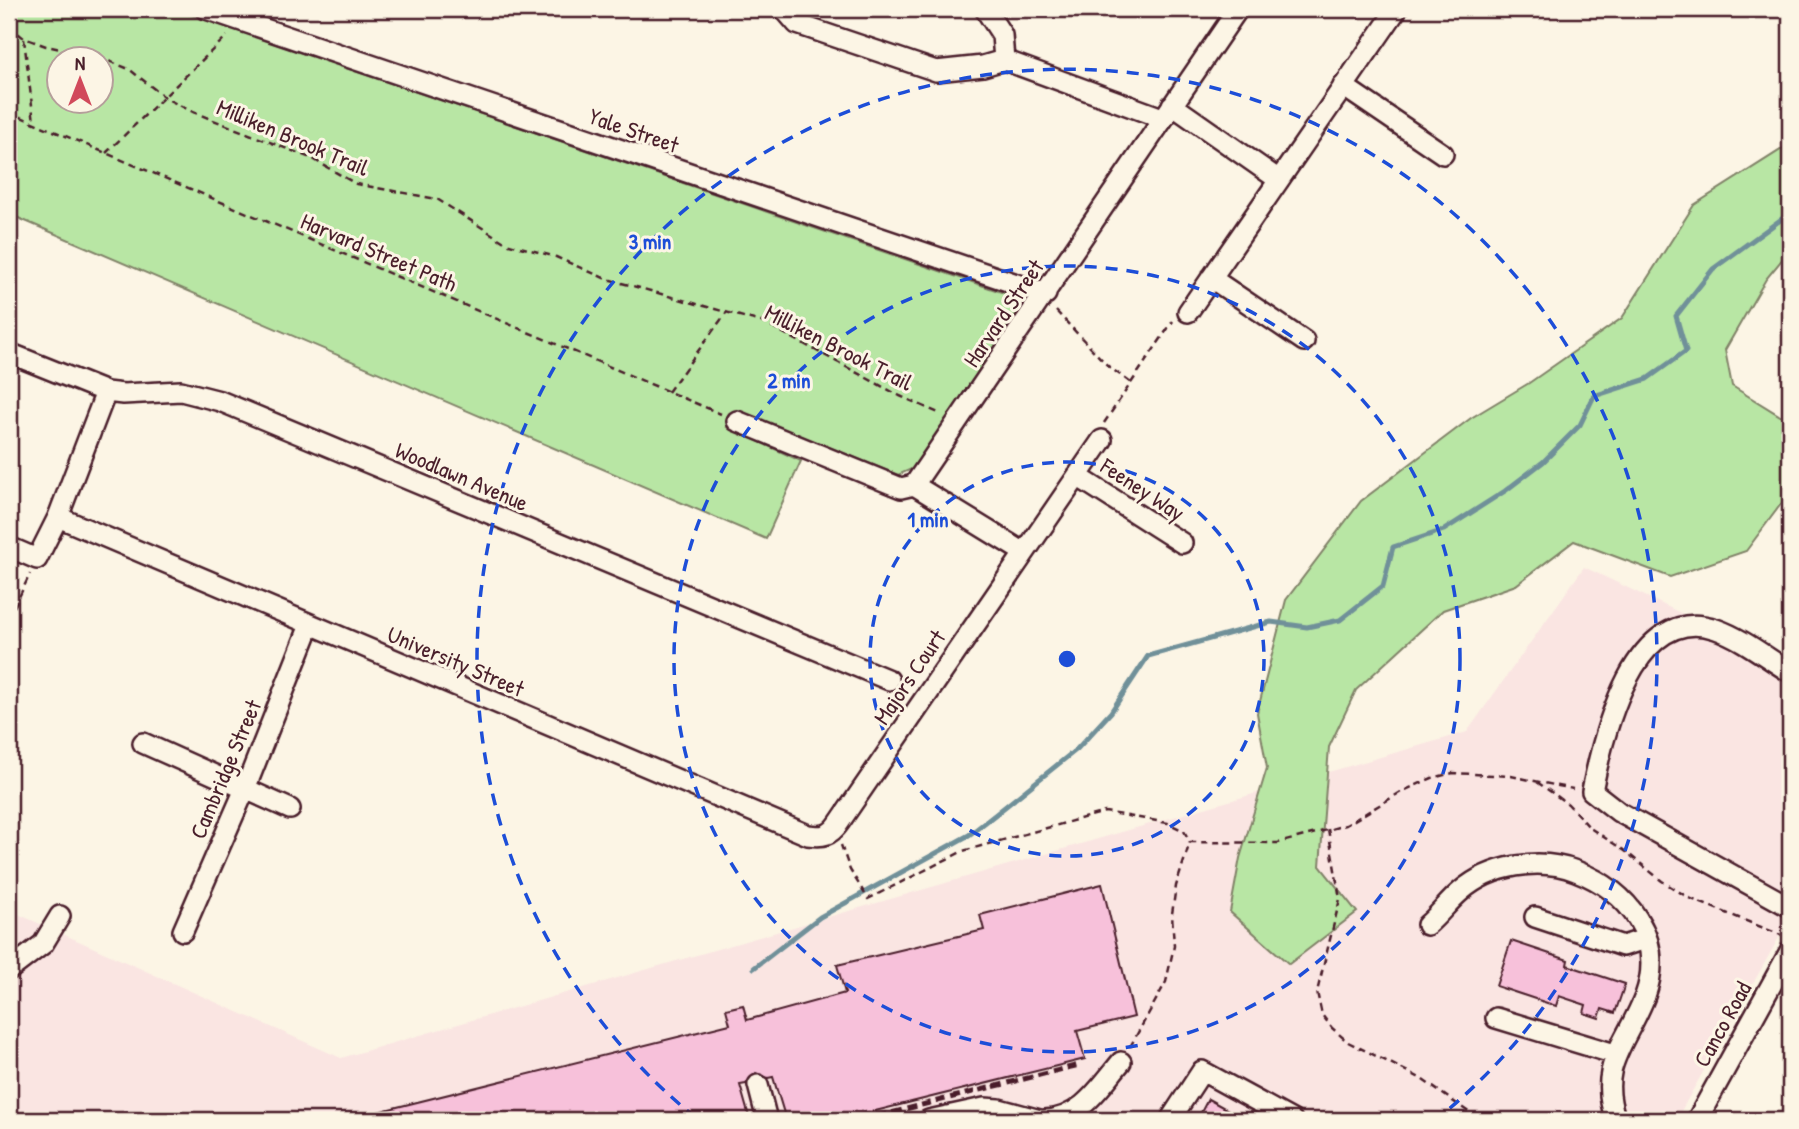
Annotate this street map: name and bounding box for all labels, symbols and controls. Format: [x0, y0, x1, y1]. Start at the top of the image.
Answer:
north arrow [46, 46, 116, 116]
text: N [75, 50, 85, 76]
street label: Milliken Brook Trail [212, 91, 374, 183]
street label: Yale Street [585, 100, 684, 160]
street label: Harvard Street Path [296, 205, 462, 299]
text: 3 min [629, 227, 671, 256]
street label: Harvard Street [956, 252, 1051, 373]
street label: Milliken Brook Trail [760, 296, 919, 398]
text: 2 min [767, 366, 811, 395]
street label: Woodlawn Avenue [391, 434, 533, 518]
street label: Feeney Way [1094, 450, 1191, 528]
text: 1 min [908, 505, 948, 534]
street label: University Street [383, 618, 530, 704]
street label: Majors Court [866, 623, 953, 731]
centre of rings [1055, 647, 1079, 671]
street label: Cambridge Street [182, 694, 269, 843]
street label: Canco Road [1686, 976, 1758, 1072]

